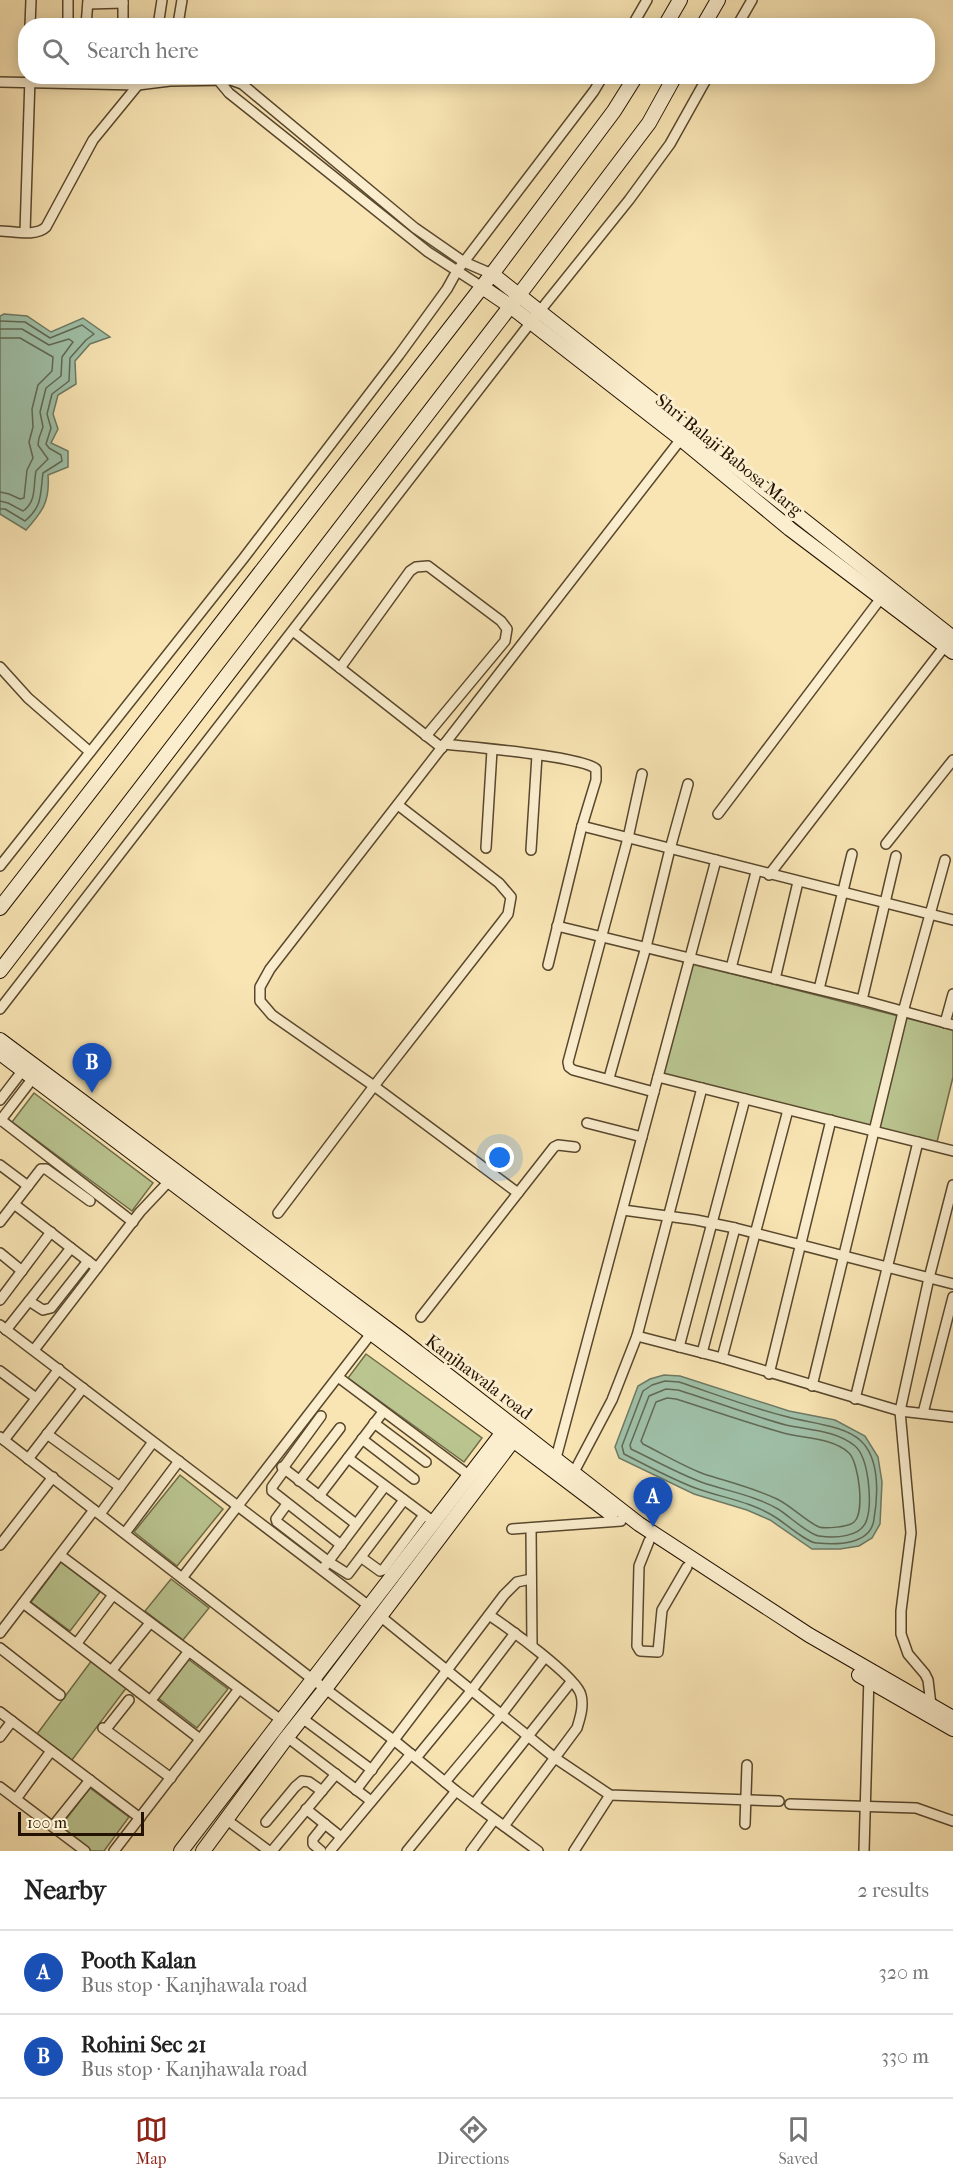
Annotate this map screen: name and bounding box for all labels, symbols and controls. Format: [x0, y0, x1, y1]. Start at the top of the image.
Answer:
search box [18, 18, 935, 84]
icon: search [39, 35, 72, 68]
text: Search here [87, 38, 199, 64]
street label: Shri Balaji Babosa Marg [651, 390, 807, 521]
pin: B [72, 1044, 112, 1093]
your location [485, 1143, 514, 1172]
street label: Kanjhawala road [421, 1330, 536, 1424]
pin: A [634, 1478, 672, 1527]
scale bar [18, 1809, 144, 1836]
text: 100 m [27, 1813, 67, 1832]
text: Nearby [24, 1875, 106, 1906]
text: 2 results [858, 1879, 929, 1902]
text: Pooth Kalan [81, 1948, 196, 1974]
text: A [37, 1961, 50, 1984]
text: 320 m [879, 1961, 929, 1984]
text: Bus stop · Kanjhawala road [81, 1974, 307, 1997]
text: Rohini Sec 21 [81, 2032, 206, 2058]
text: B [37, 2045, 50, 2068]
text: 330 m [881, 2045, 929, 2068]
text: Bus stop · Kanjhawala road [81, 2058, 307, 2081]
tab: Map [135, 2113, 168, 2168]
tab: Directions [437, 2113, 509, 2168]
tab: Saved [779, 2113, 818, 2168]

